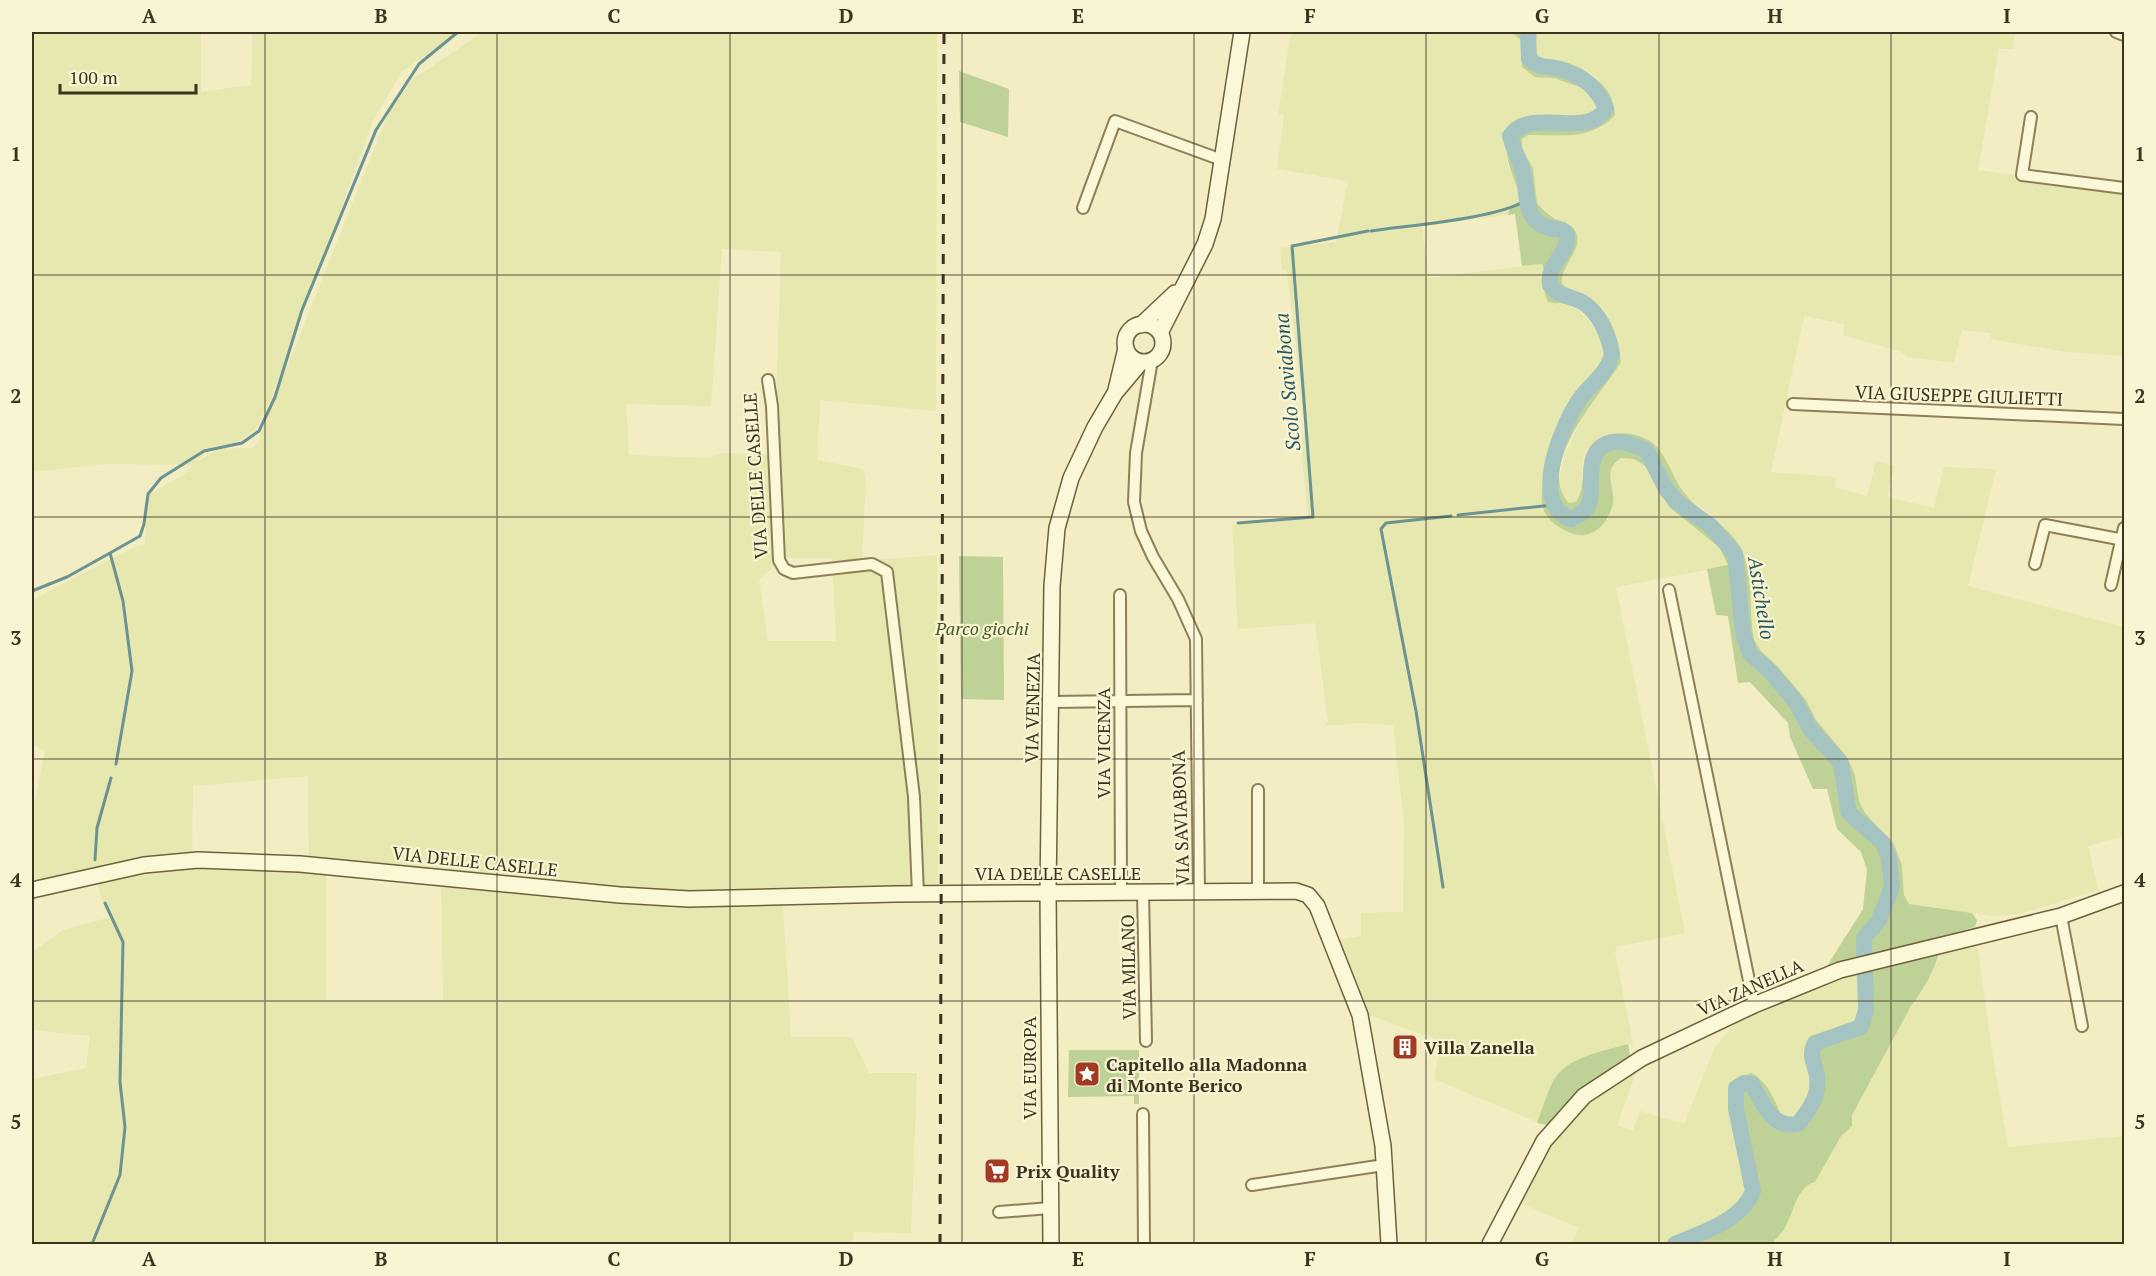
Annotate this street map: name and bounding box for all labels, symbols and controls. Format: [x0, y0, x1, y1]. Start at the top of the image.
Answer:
text: A [142, 2, 157, 29]
text: B [375, 2, 388, 29]
text: C [607, 2, 621, 29]
text: D [839, 2, 853, 29]
text: E [1072, 2, 1084, 29]
text: F [1304, 2, 1316, 29]
text: G [1535, 2, 1549, 29]
text: H [1767, 2, 1783, 29]
text: I [2003, 2, 2011, 29]
scale bar [60, 57, 196, 95]
text: 100 m [69, 65, 118, 89]
text: 1 [10, 140, 22, 167]
text: 1 [2134, 140, 2146, 167]
water label: Scolo Saviabona [1268, 312, 1306, 452]
street label: VIA GIUSEPPE GIULIETTI [1854, 379, 2064, 411]
text: 2 [10, 382, 22, 409]
text: 2 [2134, 382, 2146, 409]
street label: VIA DELLE CASELLE [737, 392, 773, 560]
water label: Astichello [1742, 554, 1782, 641]
park label: Parco giochi [934, 616, 1029, 640]
text: 3 [10, 624, 22, 651]
text: 3 [2134, 624, 2146, 651]
street label: VIA VENEZIA [1019, 652, 1045, 763]
street label: VIA VICENZA [1091, 687, 1115, 799]
street label: VIA SAVIABONA [1166, 749, 1194, 886]
street label: VIA DELLE CASELLE [391, 840, 559, 882]
street label: VIA DELLE CASELLE [975, 861, 1141, 885]
text: 4 [10, 866, 22, 893]
text: 4 [2134, 866, 2146, 893]
street label: VIA MILANO [1115, 914, 1141, 1020]
street label: VIA ZANELLA [1693, 953, 1807, 1021]
street label: VIA EUROPA [1017, 1016, 1041, 1120]
building icon: Villa Zanella [1390, 1032, 1420, 1062]
place label: Villa Zanella [1424, 1035, 1535, 1059]
place label: Capitello alla Madonna di Monte Berico [1106, 1052, 1307, 1097]
place icon: Capitello alla Madonna di Monte Berico [1072, 1059, 1102, 1089]
text: 5 [10, 1108, 22, 1135]
text: 5 [2134, 1108, 2146, 1135]
supermarket icon: Prix Quality [982, 1156, 1012, 1186]
place label: Prix Quality [1016, 1159, 1120, 1183]
text: A [142, 1245, 157, 1272]
text: B [375, 1245, 388, 1272]
text: C [607, 1245, 621, 1272]
text: D [839, 1245, 853, 1272]
text: E [1072, 1245, 1084, 1272]
text: F [1304, 1245, 1316, 1272]
text: G [1535, 1245, 1549, 1272]
text: H [1767, 1245, 1783, 1272]
text: I [2003, 1245, 2011, 1272]

